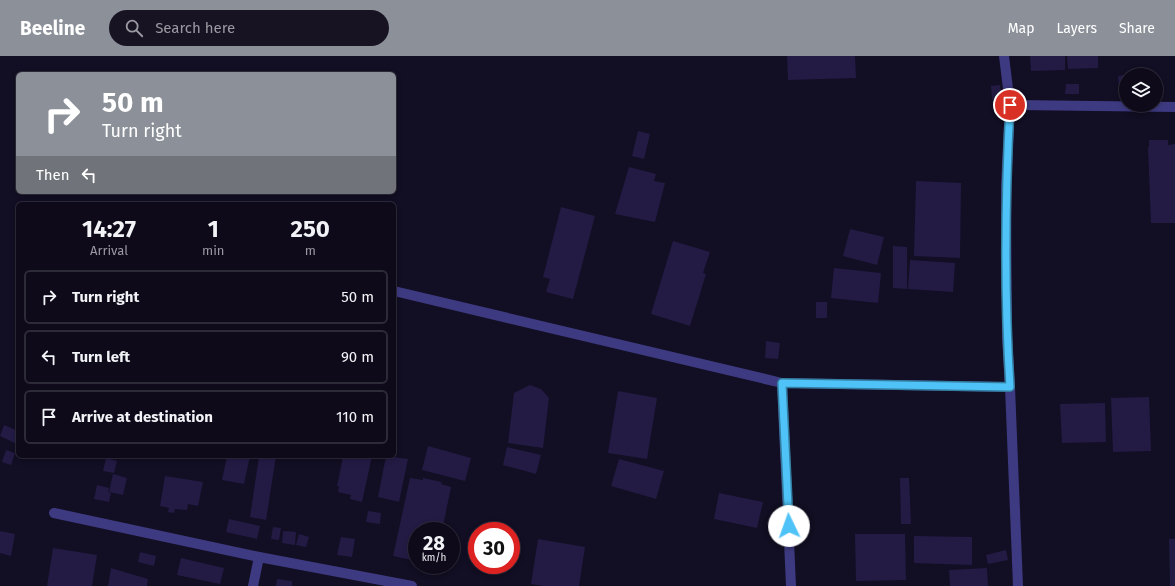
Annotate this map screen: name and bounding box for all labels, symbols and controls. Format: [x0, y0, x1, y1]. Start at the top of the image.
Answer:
search box [109, 10, 389, 46]
text: Beeline [20, 17, 85, 40]
icon: search [123, 17, 145, 39]
text: Search here [155, 19, 235, 37]
text: Map [1008, 20, 1034, 37]
text: Layers [1056, 20, 1097, 37]
text: Share [1119, 20, 1155, 37]
map controls [1119, 68, 1163, 112]
button: layers [1119, 68, 1163, 112]
text: 50 m [102, 86, 164, 119]
icon: right [36, 88, 88, 140]
pin [993, 88, 1027, 122]
icon: arrive [999, 94, 1021, 116]
text: Turn right [102, 120, 182, 142]
icon: left [78, 164, 100, 186]
text: Then [36, 166, 70, 184]
text: 14:27 [82, 215, 136, 243]
text: 1 [208, 215, 219, 243]
text: 250 [291, 215, 330, 243]
text: Arrival [90, 243, 128, 258]
text: min [202, 243, 224, 258]
text: m [305, 243, 316, 258]
icon: right [38, 286, 60, 308]
text: Turn right [72, 288, 139, 306]
text: 50 m [341, 288, 374, 306]
icon: left [38, 346, 60, 368]
text: Turn left [72, 348, 130, 366]
text: 90 m [341, 348, 374, 366]
icon: arrive [38, 406, 60, 428]
text: Arrive at destination [72, 408, 213, 426]
text: 110 m [336, 408, 374, 426]
position arrow [768, 505, 810, 547]
speed limit sign: 30 [468, 522, 520, 574]
text: 28 [423, 531, 445, 555]
text: km/h [422, 552, 446, 564]

